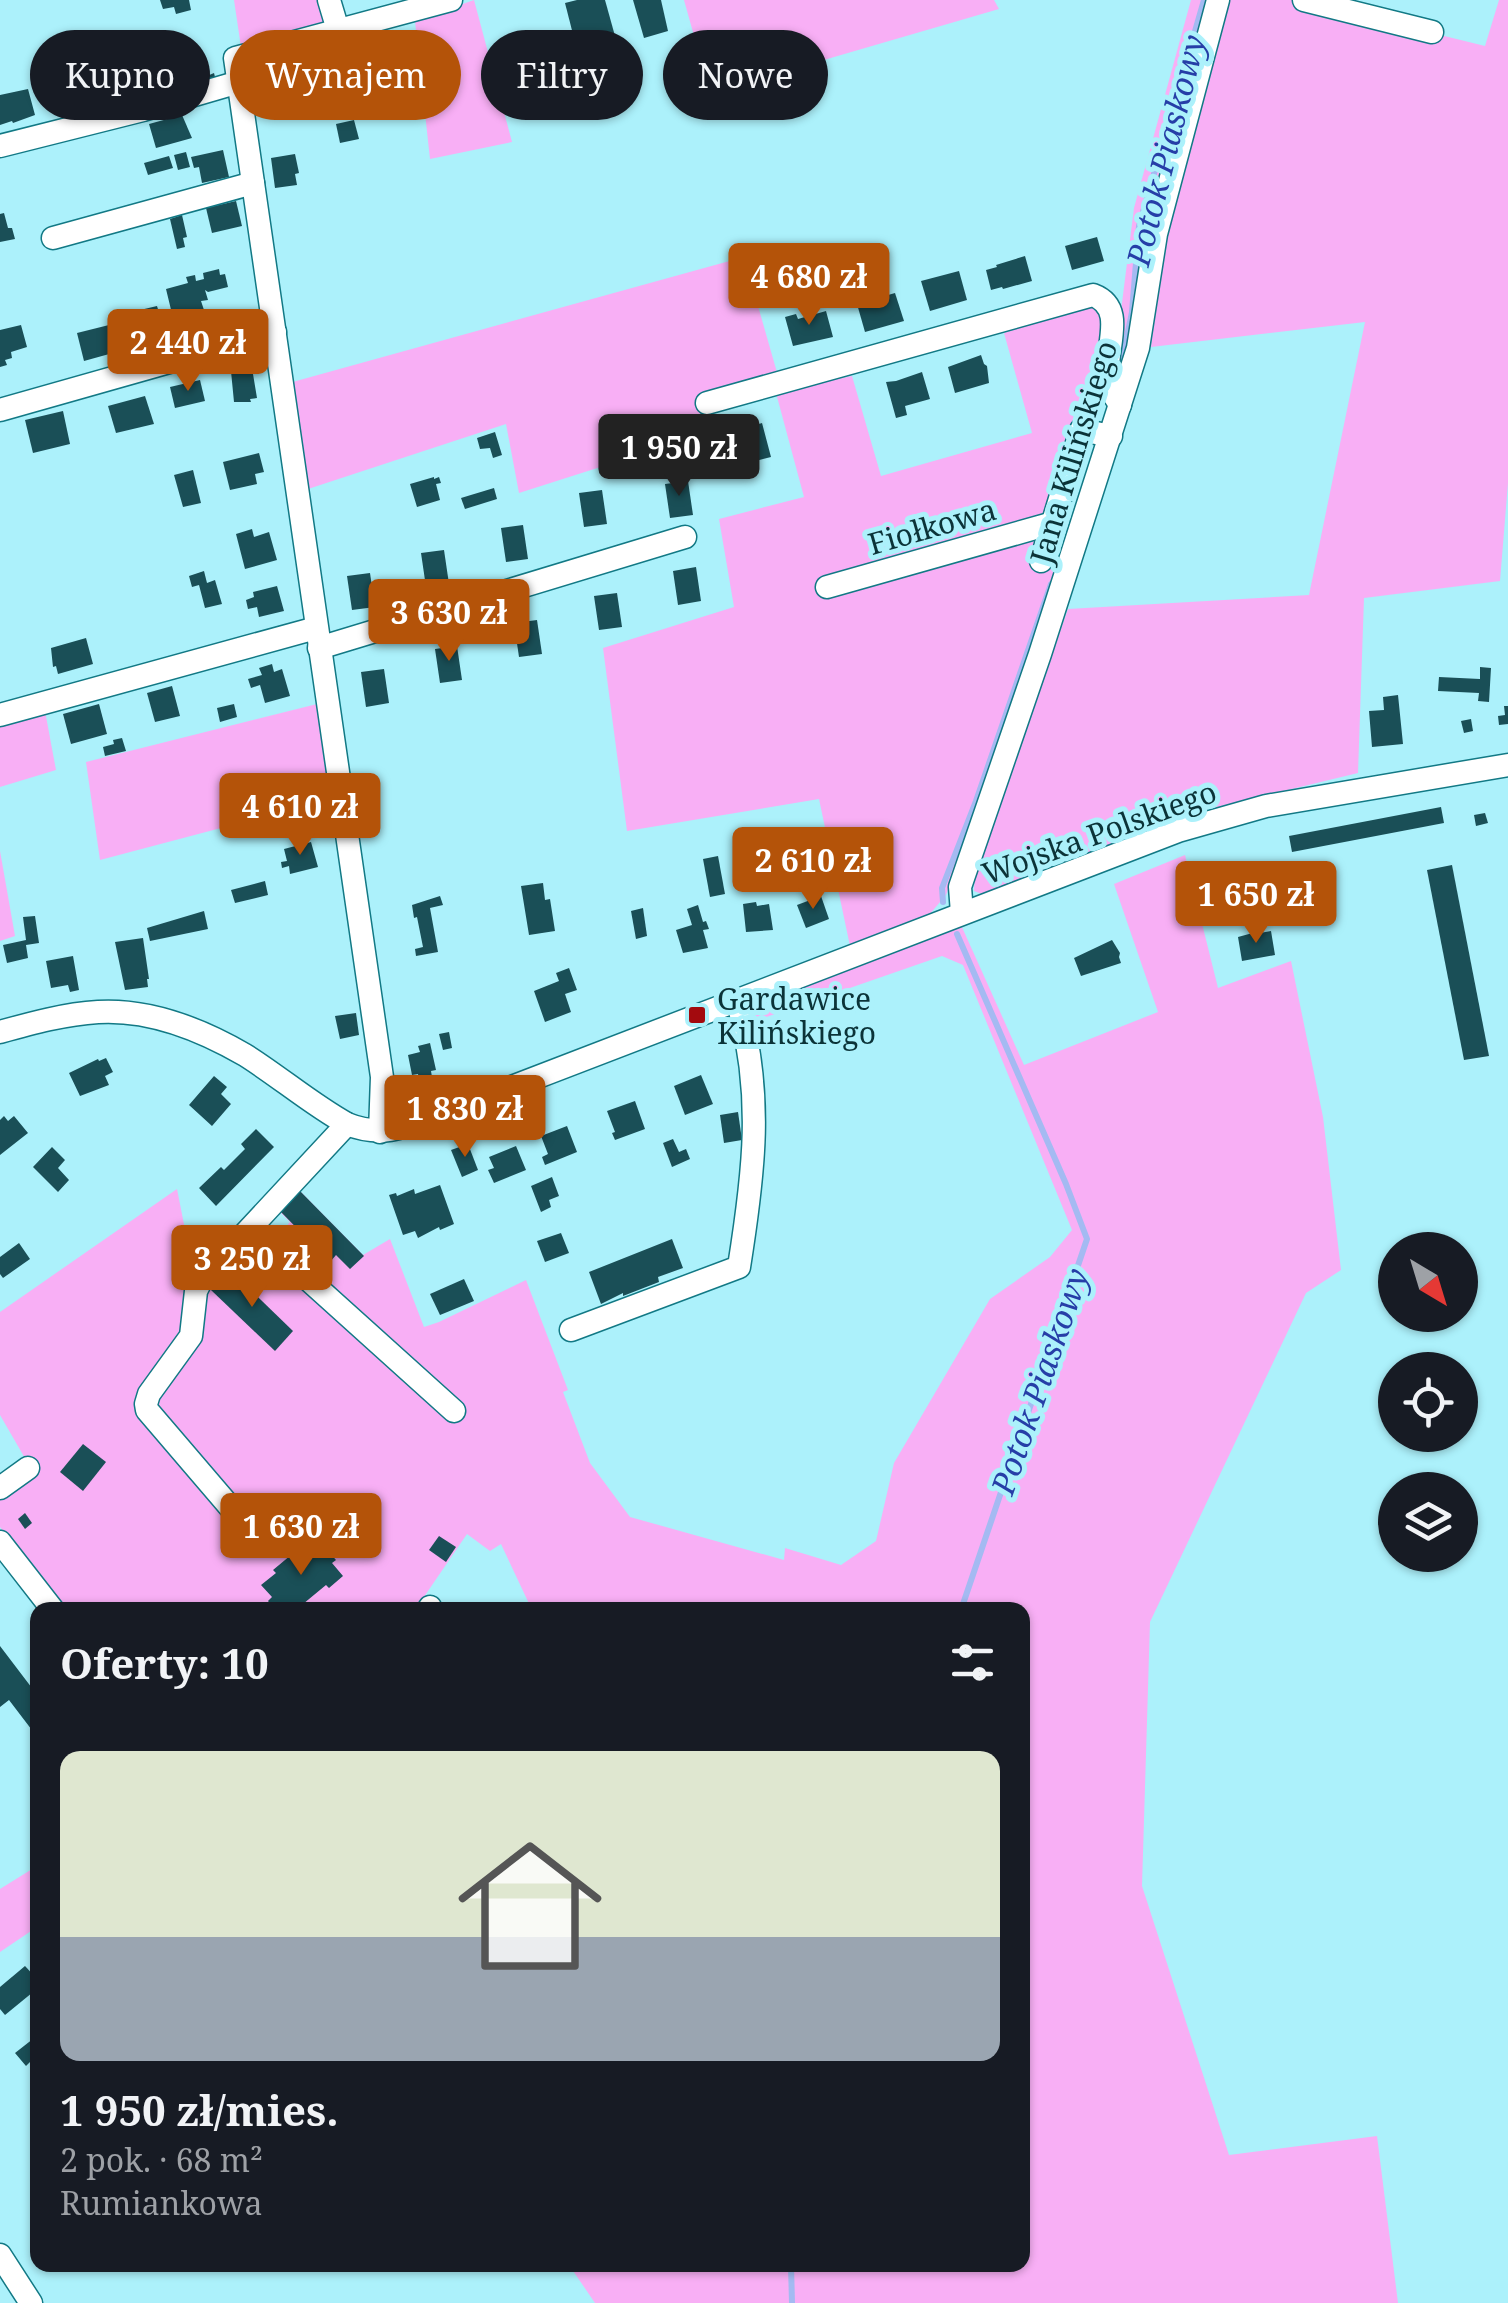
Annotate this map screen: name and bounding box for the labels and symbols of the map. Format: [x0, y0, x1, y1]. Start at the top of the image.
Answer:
water label: Potok Piaskowy [1115, 30, 1215, 271]
pin: 4 680 zł [706, 243, 912, 328]
pin: 2 440 zł [85, 309, 291, 394]
street label: Jana Kilińskiego [1019, 336, 1126, 569]
pin: 1 950 zł [576, 414, 782, 499]
street label: Fiołkowa [863, 488, 1001, 564]
pin: 3 630 zł [346, 579, 552, 664]
street label: Wojska Polskiego [976, 771, 1222, 893]
pin: 4 610 zł [197, 773, 403, 858]
pin: 2 610 zł [710, 827, 916, 912]
pin: 1 650 zł [1153, 861, 1359, 946]
place label: Gardawice Kilińskiego [717, 978, 876, 1053]
marker: Gardawice Kilińskiego [686, 1004, 708, 1026]
pin: 1 830 zł [362, 1075, 568, 1160]
pin: 3 250 zł [149, 1225, 355, 1310]
north arrow [1378, 1232, 1478, 1332]
water label: Potok Piaskowy [980, 1262, 1098, 1501]
pin: 1 630 zł [198, 1493, 404, 1578]

